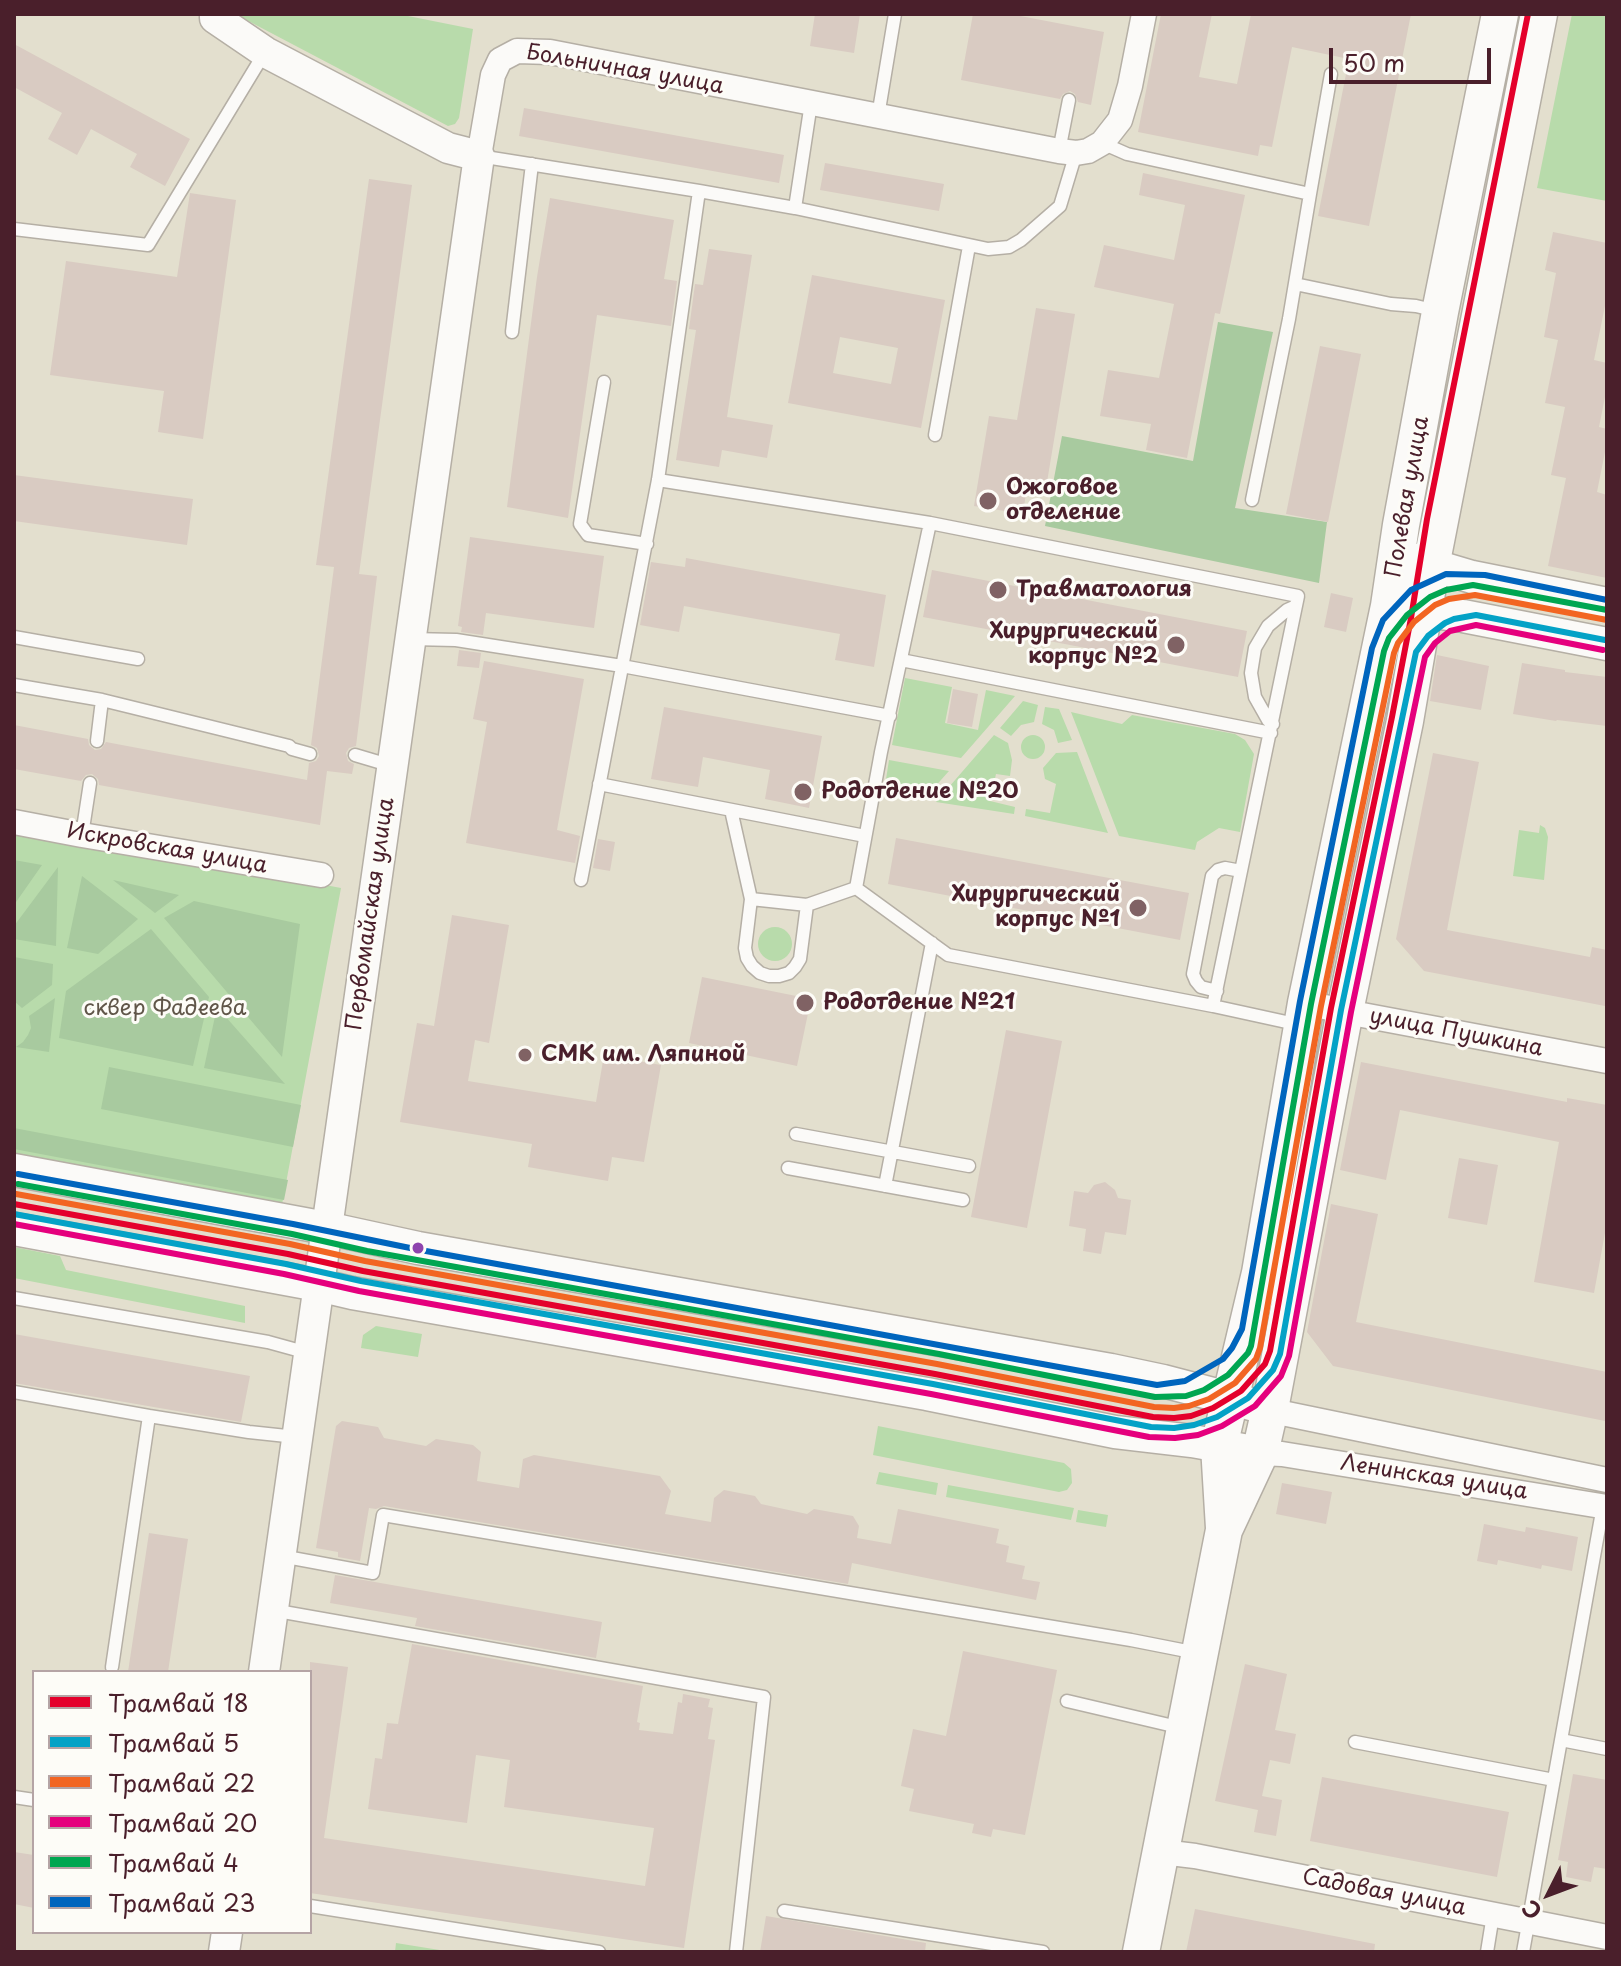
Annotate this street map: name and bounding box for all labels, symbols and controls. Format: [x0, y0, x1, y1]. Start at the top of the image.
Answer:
scale bar [1333, 32, 1495, 82]
street label: Больничная улица [524, 40, 726, 100]
text: 50 m [1343, 44, 1405, 80]
street label: Полевая улица [1381, 414, 1435, 580]
place label: Ожоговое отделение [1006, 475, 1121, 526]
marker: Ожоговое отделение [977, 490, 999, 512]
place label: Травматология [1016, 577, 1192, 603]
marker: Травматология [987, 579, 1009, 601]
place label: Хирургический корпус №2 [990, 619, 1158, 670]
marker: Хирургический корпус №2 [1165, 634, 1187, 656]
place label: Родотдение №20 [821, 779, 1019, 805]
marker: Родотдение №20 [792, 781, 814, 803]
street label: Первомайская улица [342, 796, 400, 1032]
street label: Искровская улица [65, 818, 269, 880]
place label: Хирургический корпус №1 [952, 882, 1120, 934]
marker: Хирургический корпус №1 [1127, 897, 1149, 919]
place label: Родотдение №21 [823, 990, 1015, 1016]
marker: Родотдение №21 [794, 992, 816, 1014]
park label: сквер Фадеева [83, 996, 247, 1022]
street label: улица Пушкина [1367, 1003, 1545, 1063]
place label: СМК им. Ляпиной [541, 1042, 746, 1068]
marker: СМК им. Ляпиной [516, 1046, 534, 1064]
unlabelled marker [410, 1240, 426, 1256]
street label: Ленинская улица [1339, 1450, 1529, 1506]
legend [32, 1670, 312, 1934]
text: Трамвай 18 [108, 1684, 249, 1720]
text: Трамвай 5 [108, 1724, 239, 1760]
text: Трамвай 22 [108, 1764, 255, 1800]
text: Трамвай 20 [108, 1804, 257, 1840]
text: Трамвай 4 [108, 1844, 239, 1880]
north arrow [1509, 1854, 1589, 1934]
street label: Садовая улица [1300, 1864, 1468, 1922]
text: Трамвай 23 [108, 1884, 255, 1920]
text: С [1513, 1893, 1549, 1928]

